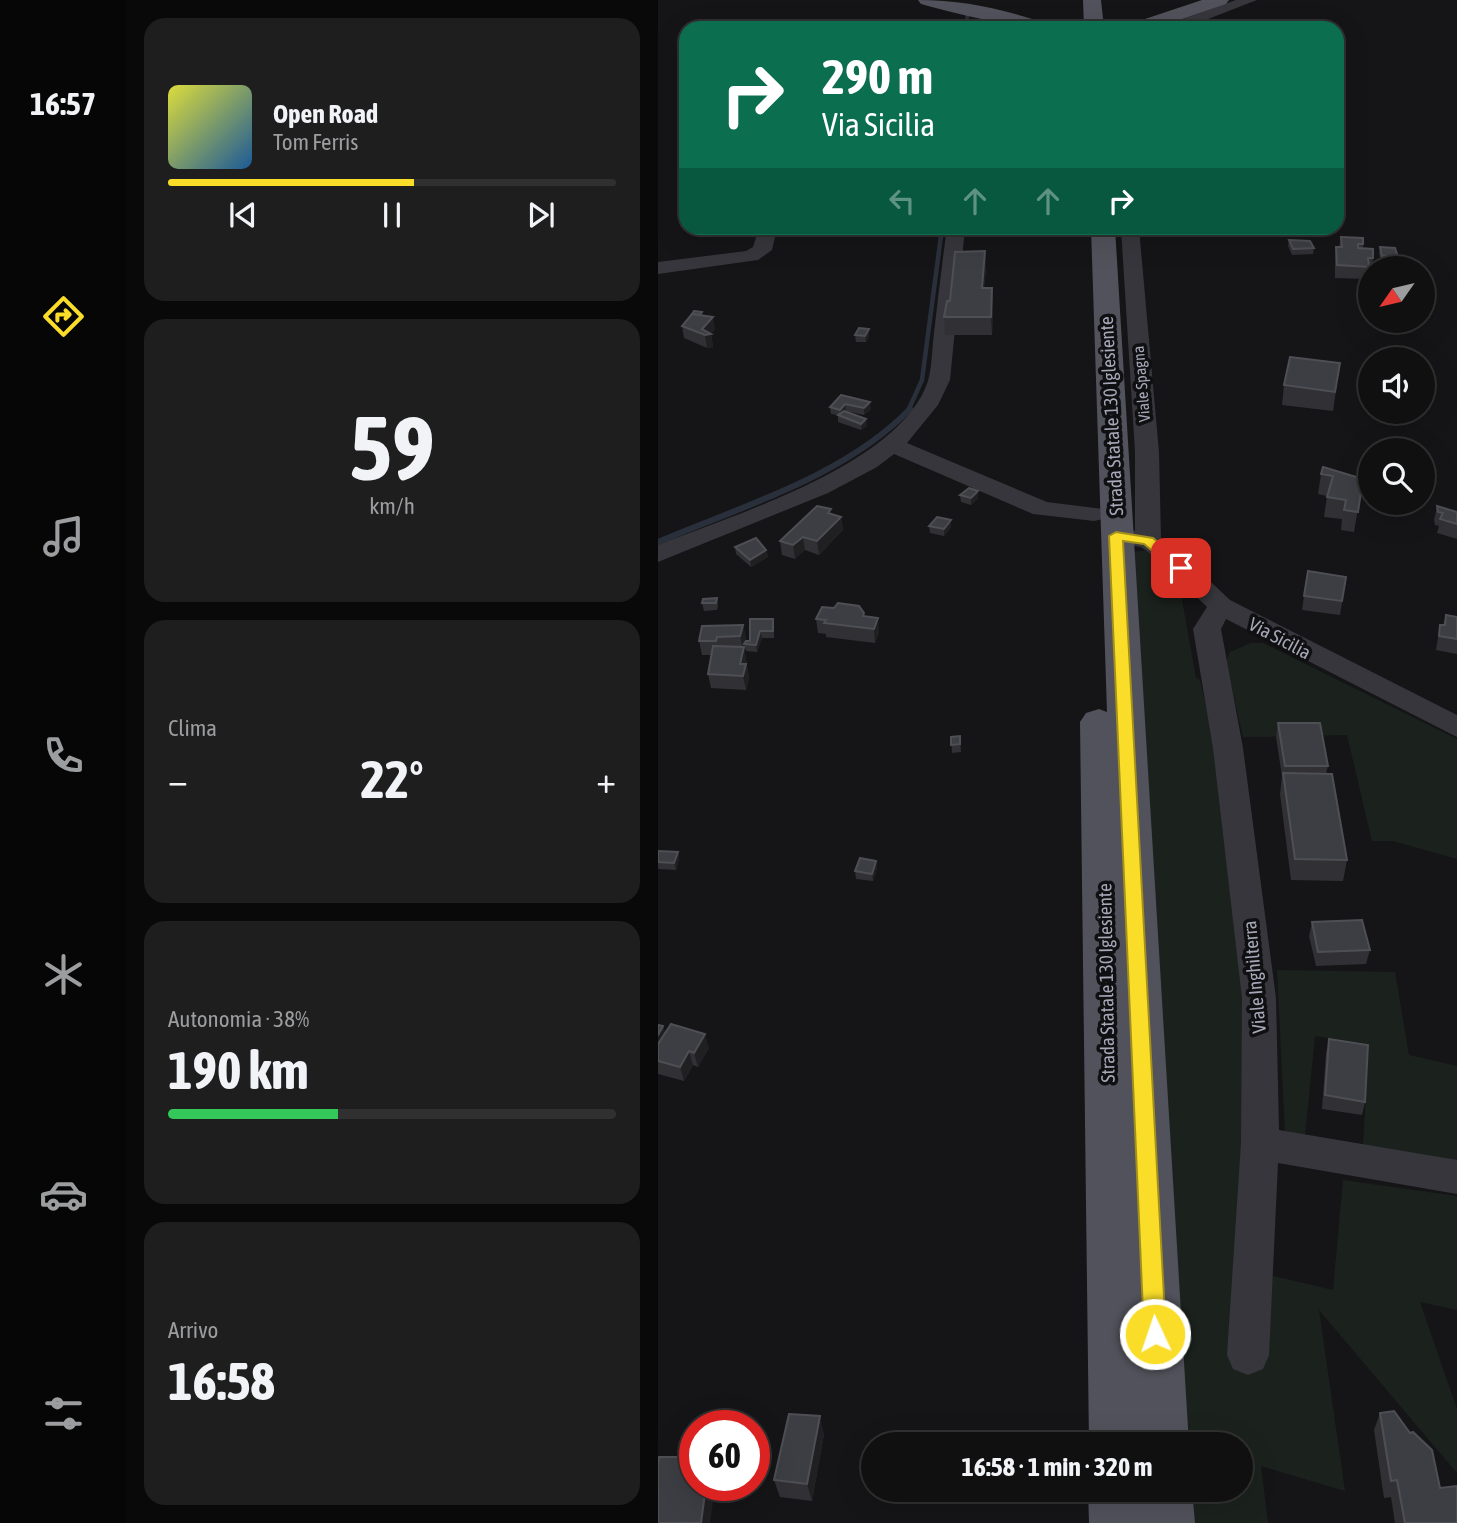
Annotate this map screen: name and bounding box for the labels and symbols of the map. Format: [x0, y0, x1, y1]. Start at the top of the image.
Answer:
north arrow [1358, 256, 1435, 332]
street label: Strada Statale 130 Iglesiente [1095, 316, 1127, 516]
street label: Viale Spagna [1129, 345, 1154, 423]
pin [1151, 538, 1211, 598]
street label: Via Sicilia [1245, 613, 1315, 663]
street label: Strada Statale 130 Iglesiente [1093, 883, 1119, 1083]
street label: Viale Inghilterra [1238, 920, 1270, 1034]
position arrow [1118, 1297, 1192, 1371]
speed limit sign: 60 [679, 1410, 770, 1501]

